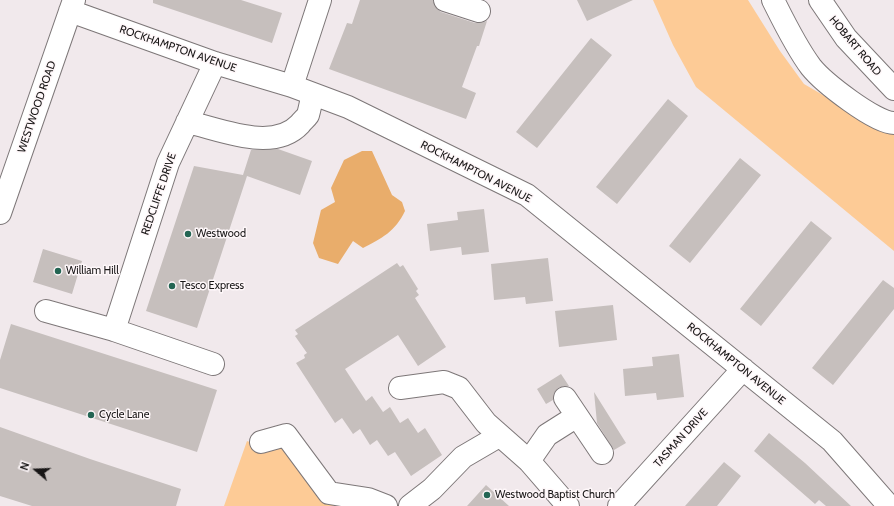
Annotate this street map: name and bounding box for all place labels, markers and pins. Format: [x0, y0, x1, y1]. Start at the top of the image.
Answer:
place label: Westwood [196, 227, 246, 241]
marker: Westwood [183, 229, 193, 239]
place label: William Hill [66, 264, 119, 278]
marker: William Hill [53, 266, 63, 276]
place label: Tesco Express [180, 279, 244, 293]
marker: Tesco Express [167, 281, 177, 291]
place label: Cycle Lane [99, 408, 149, 422]
marker: Cycle Lane [86, 410, 96, 420]
place label: Westwood Baptist Church [495, 488, 615, 502]
marker: Westwood Baptist Church [482, 490, 492, 500]

